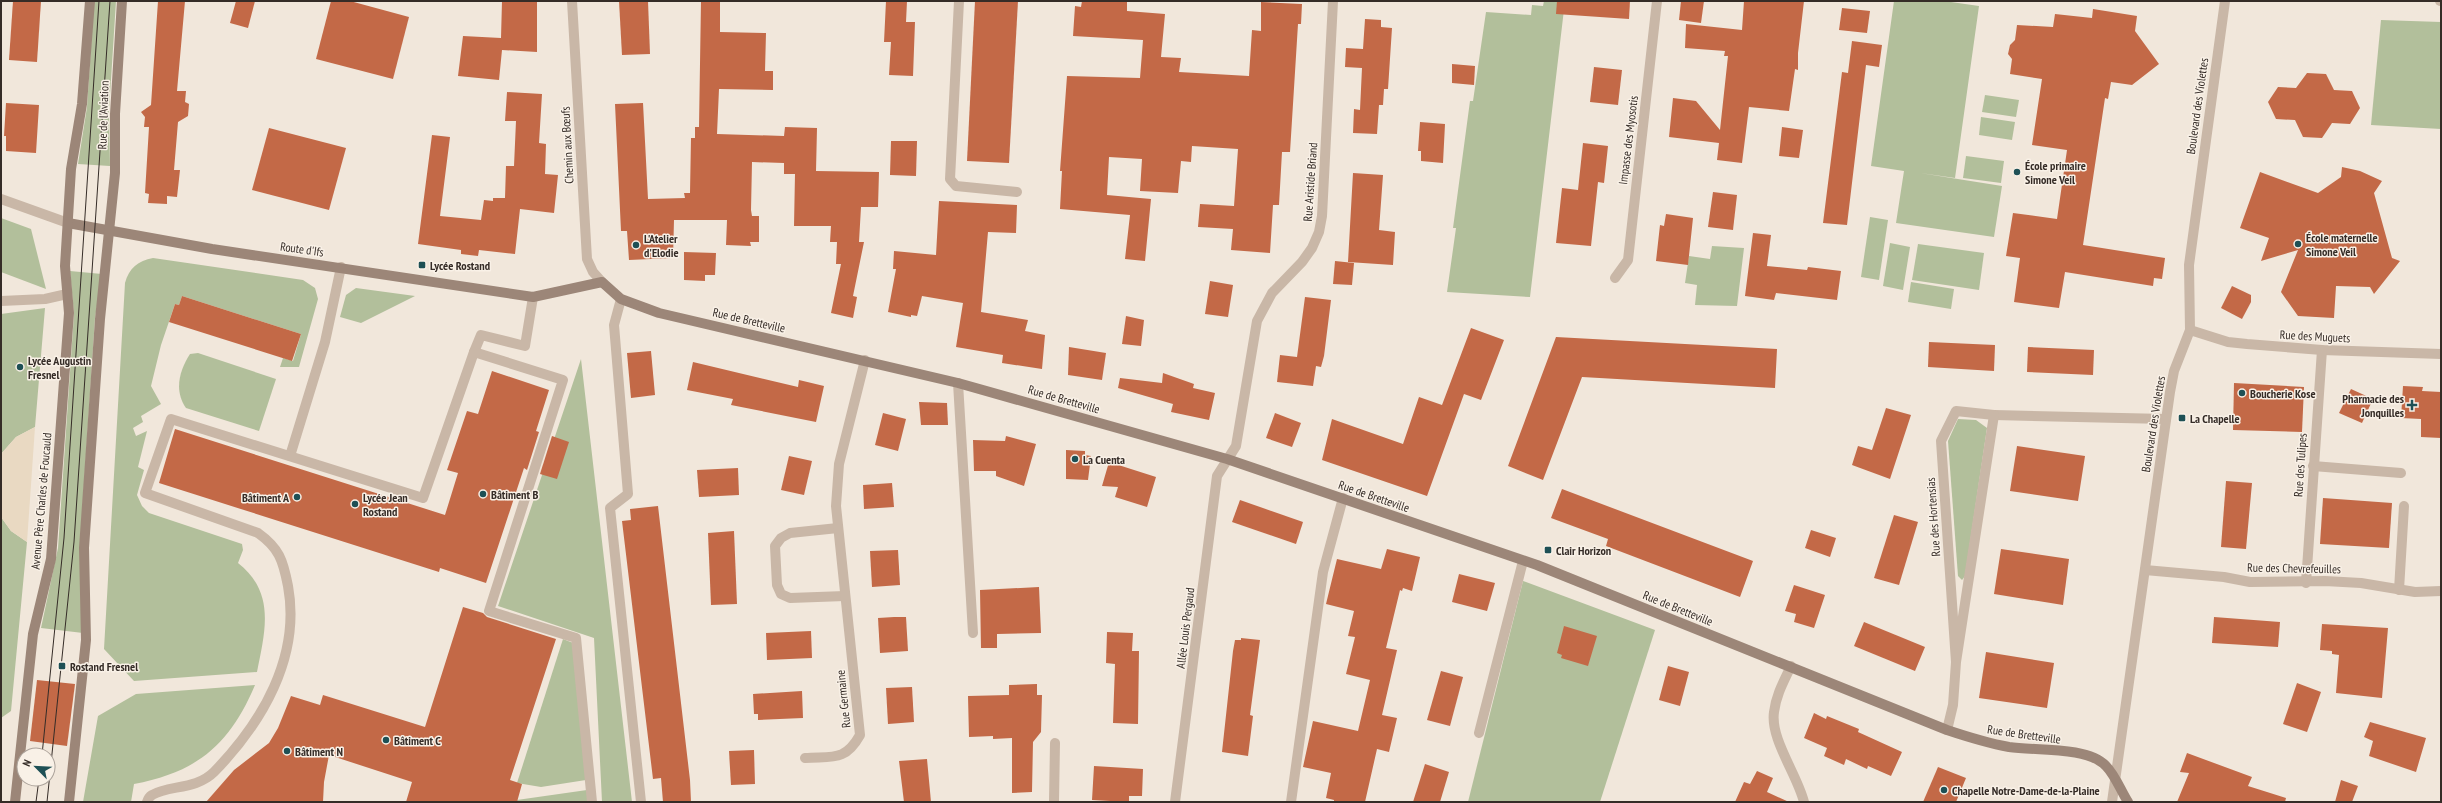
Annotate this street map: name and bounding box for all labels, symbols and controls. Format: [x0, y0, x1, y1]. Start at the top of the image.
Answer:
street label: Boulevard des Violettes [2183, 57, 2211, 155]
street label: Rue de l'Aviation [94, 80, 112, 150]
street label: Impasse des Myosotis [1615, 95, 1641, 185]
street label: Chemin aux Bœufs [557, 106, 577, 184]
street label: Rue Aristide Briand [1300, 142, 1320, 222]
place label: École primaire Simone Veil [2025, 158, 2086, 187]
marker: École primaire Simone Veil [2012, 167, 2022, 177]
place label: École maternelle Simone Veil [2306, 230, 2378, 259]
place label: L'Atelier d'Elodie [644, 231, 679, 260]
street label: Route d'Ifs [279, 239, 325, 259]
marker: École maternelle Simone Veil [2293, 239, 2303, 249]
marker: L'Atelier d'Elodie [631, 240, 641, 250]
place label: Lycée Rostand [430, 258, 490, 273]
marker: Lycée Rostand [417, 260, 427, 270]
street label: Rue de Bretteville [711, 304, 787, 336]
street label: Rue des Muguets [2279, 327, 2351, 345]
place label: Lycée Augustin Fresnel [28, 353, 91, 382]
marker: Lycée Augustin Fresnel [15, 362, 25, 372]
street label: Boulevard des Violettes [2138, 375, 2168, 473]
street label: Rue de Bretteville [1026, 382, 1102, 416]
place label: Boucherie Kose [2250, 386, 2316, 401]
marker: Boucherie Kose [2237, 388, 2247, 398]
place label: Pharmacie des Jonquilles [2342, 391, 2404, 420]
marker: Pharmacie des Jonquilles [2407, 400, 2417, 410]
place label: La Chapelle [2190, 411, 2240, 426]
marker: La Chapelle [2177, 413, 2187, 423]
street label: Avenue Père Charles de Foucauld [28, 432, 54, 570]
street label: Rue des Tulipes [2290, 433, 2310, 497]
place label: La Cuenta [1083, 452, 1125, 467]
marker: La Cuenta [1070, 454, 1080, 464]
street label: Rue de Bretteville [1337, 477, 1412, 515]
street label: Rue des Hortensias [1923, 477, 1943, 557]
place label: Bâtiment B [491, 487, 538, 502]
marker: Bâtiment B [478, 489, 488, 499]
place label: Bâtiment A [242, 490, 290, 505]
place label: Lycée Jean Rostand [363, 490, 408, 519]
marker: Bâtiment A [292, 492, 302, 502]
marker: Lycée Jean Rostand [350, 499, 360, 509]
place label: Clair Horizon [1556, 543, 1611, 558]
marker: Clair Horizon [1543, 545, 1553, 555]
street label: Rue des Chevrefeuilles [2247, 560, 2341, 576]
street label: Allée Louis Pergaud [1173, 587, 1197, 669]
street label: Rue de Bretteville [1641, 587, 1715, 629]
place label: Rostand Fresnel [70, 659, 138, 674]
marker: Rostand Fresnel [57, 661, 67, 671]
street label: Rue Germaine [833, 669, 853, 729]
street label: Rue de Bretteville [1986, 721, 2062, 747]
place label: Bâtiment C [394, 733, 441, 748]
marker: Bâtiment C [381, 735, 391, 745]
place label: Bâtiment N [295, 744, 343, 759]
marker: Bâtiment N [282, 746, 292, 756]
north arrow [16, 747, 56, 787]
text: N [19, 757, 34, 768]
place label: Chapelle Notre-Dame-de-la-Plaine [1952, 783, 2100, 798]
marker: Chapelle Notre-Dame-de-la-Plaine [1939, 785, 1949, 795]

